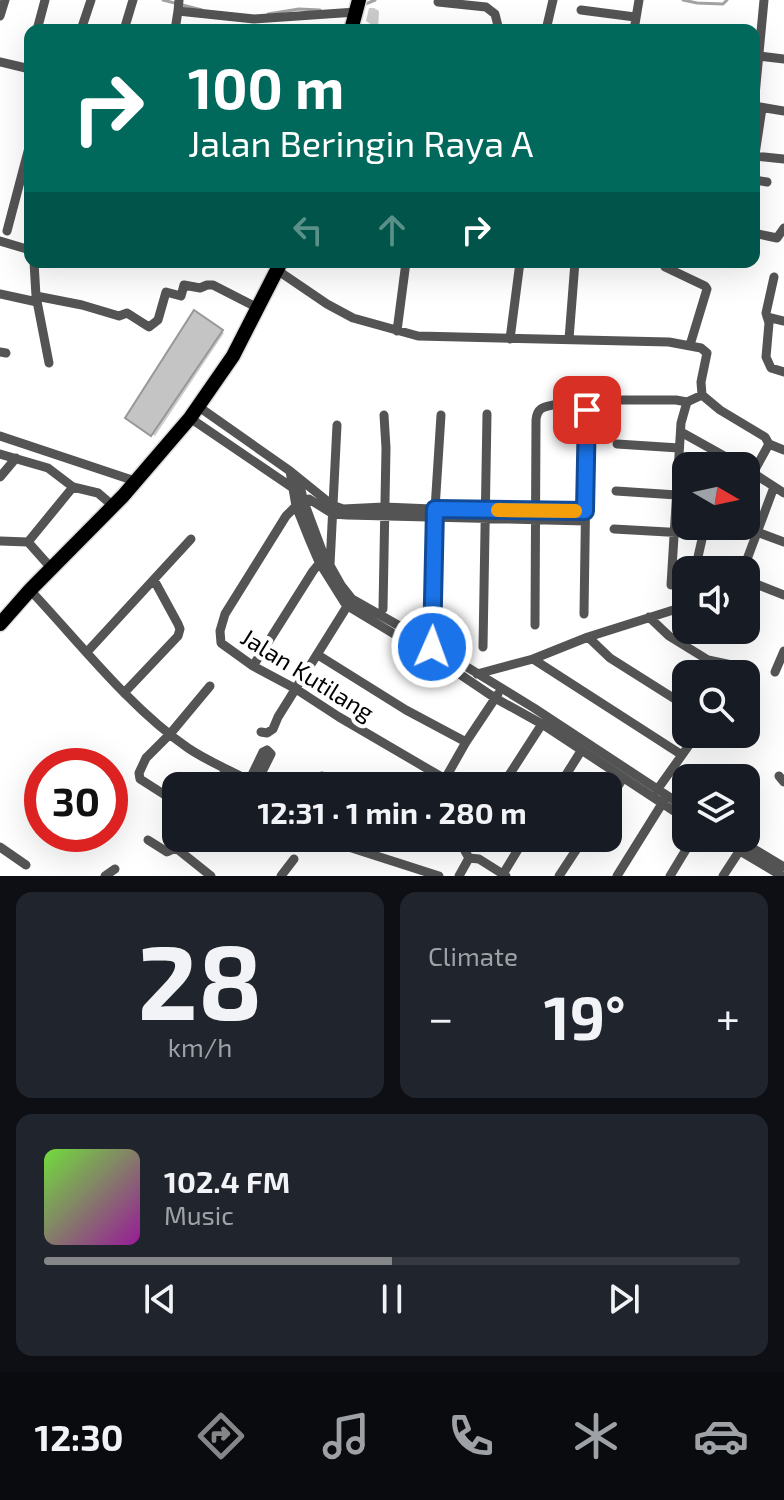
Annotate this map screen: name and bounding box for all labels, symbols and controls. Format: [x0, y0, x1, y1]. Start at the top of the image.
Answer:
text: 100 m [188, 53, 344, 120]
icon: right [56, 56, 160, 160]
text: Jalan Beringin Raya A [188, 121, 534, 164]
icon: left [286, 208, 330, 252]
icon: ahead [370, 208, 414, 252]
icon: right [454, 208, 498, 252]
pin [553, 376, 621, 444]
icon: arrive [565, 388, 609, 432]
north arrow [672, 452, 760, 540]
map controls [672, 452, 760, 852]
button: sound [672, 556, 760, 644]
position arrow [390, 605, 474, 689]
street label: Jalan Kutilang [236, 622, 380, 726]
button: search [672, 660, 760, 748]
speed limit sign: 30 [24, 748, 128, 852]
button: layers [672, 764, 760, 852]
text: 12:31 · 1 min · 280 m [257, 794, 527, 830]
text: 28 [137, 916, 263, 1041]
text: Climate [428, 940, 518, 971]
text: 19° [544, 980, 626, 1052]
text: − [428, 990, 454, 1043]
text: + [716, 990, 740, 1043]
text: km/h [168, 1031, 232, 1062]
text: 102.4 FM [164, 1163, 290, 1199]
text: Music [164, 1199, 234, 1230]
icon: previous [138, 1277, 182, 1321]
icon: pause [370, 1277, 414, 1321]
icon: next [602, 1277, 646, 1321]
icon: directions [193, 1408, 249, 1464]
icon: music [318, 1408, 374, 1464]
icon: phone [443, 1408, 499, 1464]
icon: climate [568, 1408, 624, 1464]
icon: car [693, 1408, 749, 1464]
text: 12:30 [35, 1415, 123, 1458]

